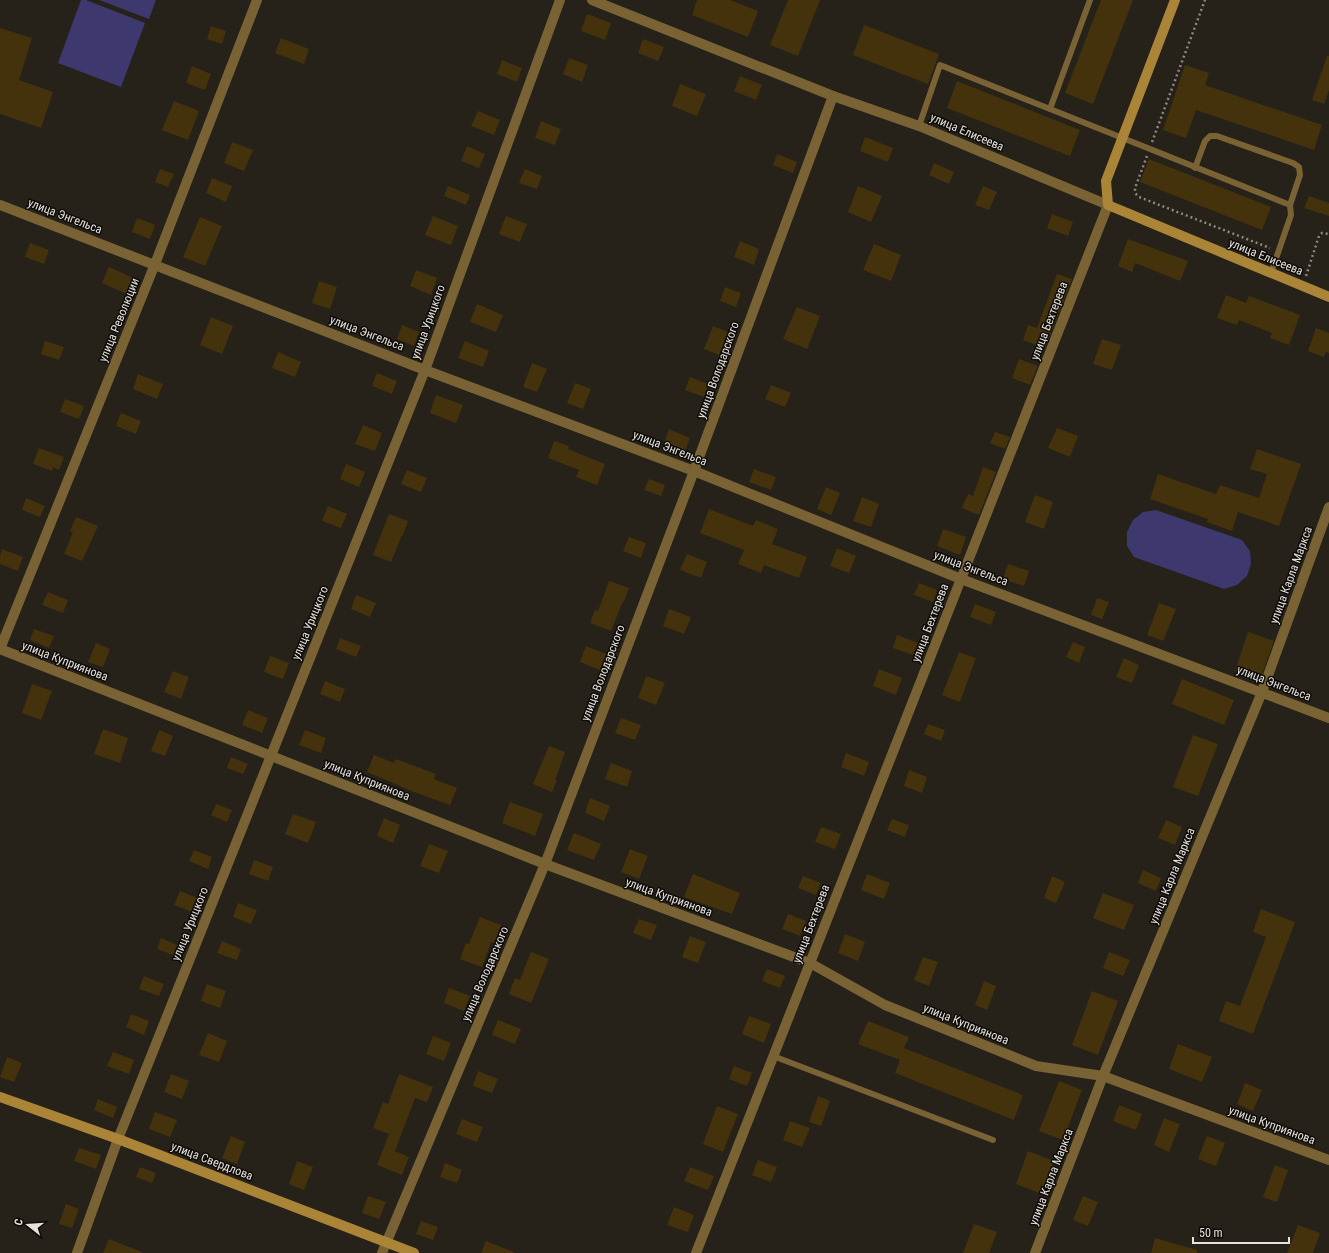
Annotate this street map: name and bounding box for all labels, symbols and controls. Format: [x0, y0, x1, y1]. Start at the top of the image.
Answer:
street label: улица Елисеева [928, 110, 1006, 154]
street label: улица Энгельса [26, 195, 104, 237]
street label: улица Елисеева [1227, 236, 1305, 278]
street label: улица Революции [96, 276, 142, 364]
street label: улица Бехтерева [1028, 280, 1070, 362]
street label: улица Урицкого [408, 283, 448, 361]
street label: улица Энгельса [328, 312, 406, 354]
street label: улица Володарского [694, 320, 742, 420]
street label: улица Энгельса [631, 427, 709, 469]
street label: улица Карла Маркса [1267, 524, 1315, 626]
street label: улица Энгельса [932, 547, 1010, 589]
street label: улица Бехтерева [909, 582, 951, 664]
street label: улица Урицкого [289, 584, 331, 662]
street label: улица Володарского [578, 623, 628, 723]
street label: улица Куприянова [20, 638, 110, 684]
street label: улица Энгельса [1235, 662, 1313, 704]
street label: улица Куприянова [322, 756, 412, 804]
street label: улица Карла Маркса [1146, 826, 1198, 926]
street label: улица Куприянова [624, 875, 714, 919]
street label: улица Бехтерева [790, 883, 832, 965]
street label: улица Урицкого [169, 885, 211, 963]
street label: улица Володарского [459, 924, 511, 1024]
street label: улица Куприянова [921, 1000, 1011, 1048]
street label: улица Куприянова [1227, 1103, 1317, 1147]
street label: улица Карла Маркса [1026, 1126, 1076, 1227]
street label: улица Свердлова [169, 1139, 255, 1183]
north arrow [8, 1205, 48, 1245]
text: С [12, 1217, 26, 1227]
scale bar [1193, 1219, 1289, 1245]
text: 50 m [1199, 1226, 1223, 1240]

